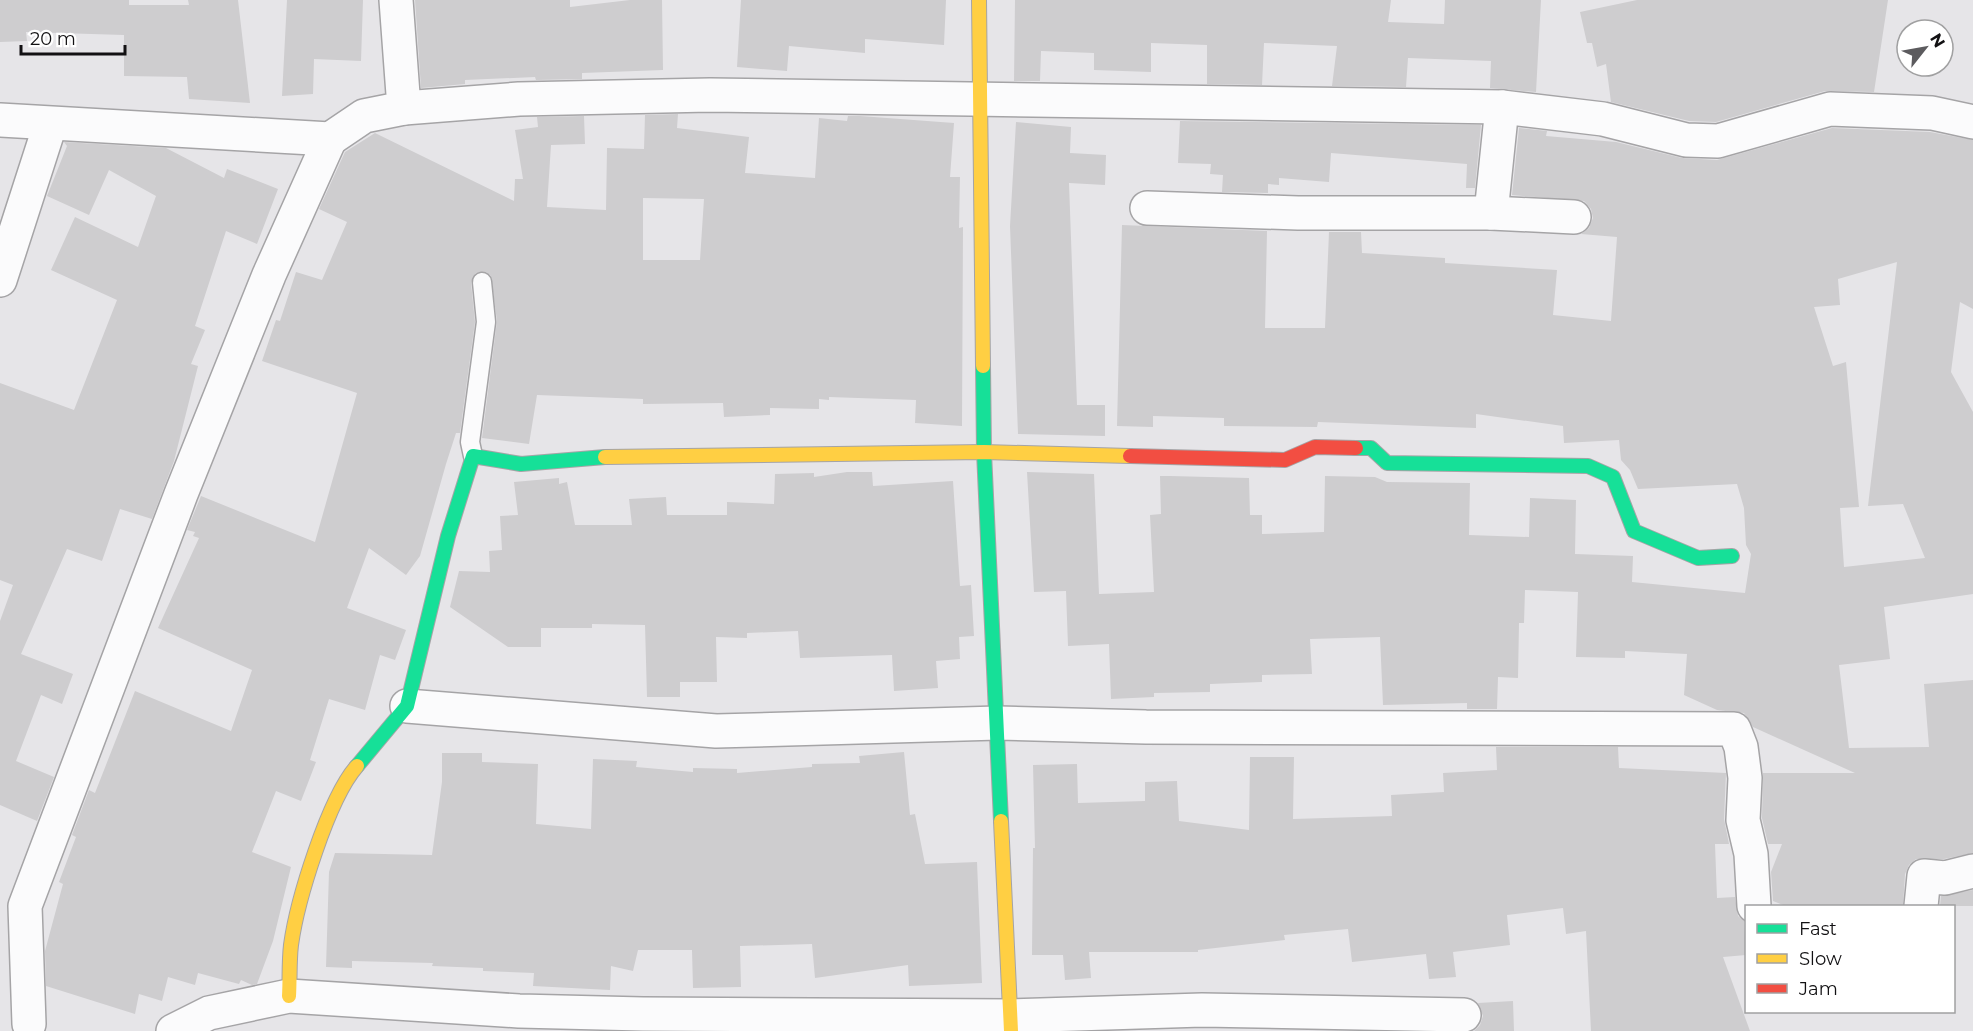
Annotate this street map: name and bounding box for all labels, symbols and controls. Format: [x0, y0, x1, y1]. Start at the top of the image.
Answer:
scale bar [21, 18, 124, 56]
north arrow [1895, 18, 1955, 78]
text: 20 m [30, 28, 76, 50]
text: N [1926, 30, 1949, 51]
legend [1745, 905, 1955, 1013]
text: Fast [1799, 918, 1837, 940]
text: Slow [1799, 948, 1842, 970]
text: Jam [1798, 978, 1838, 1000]

